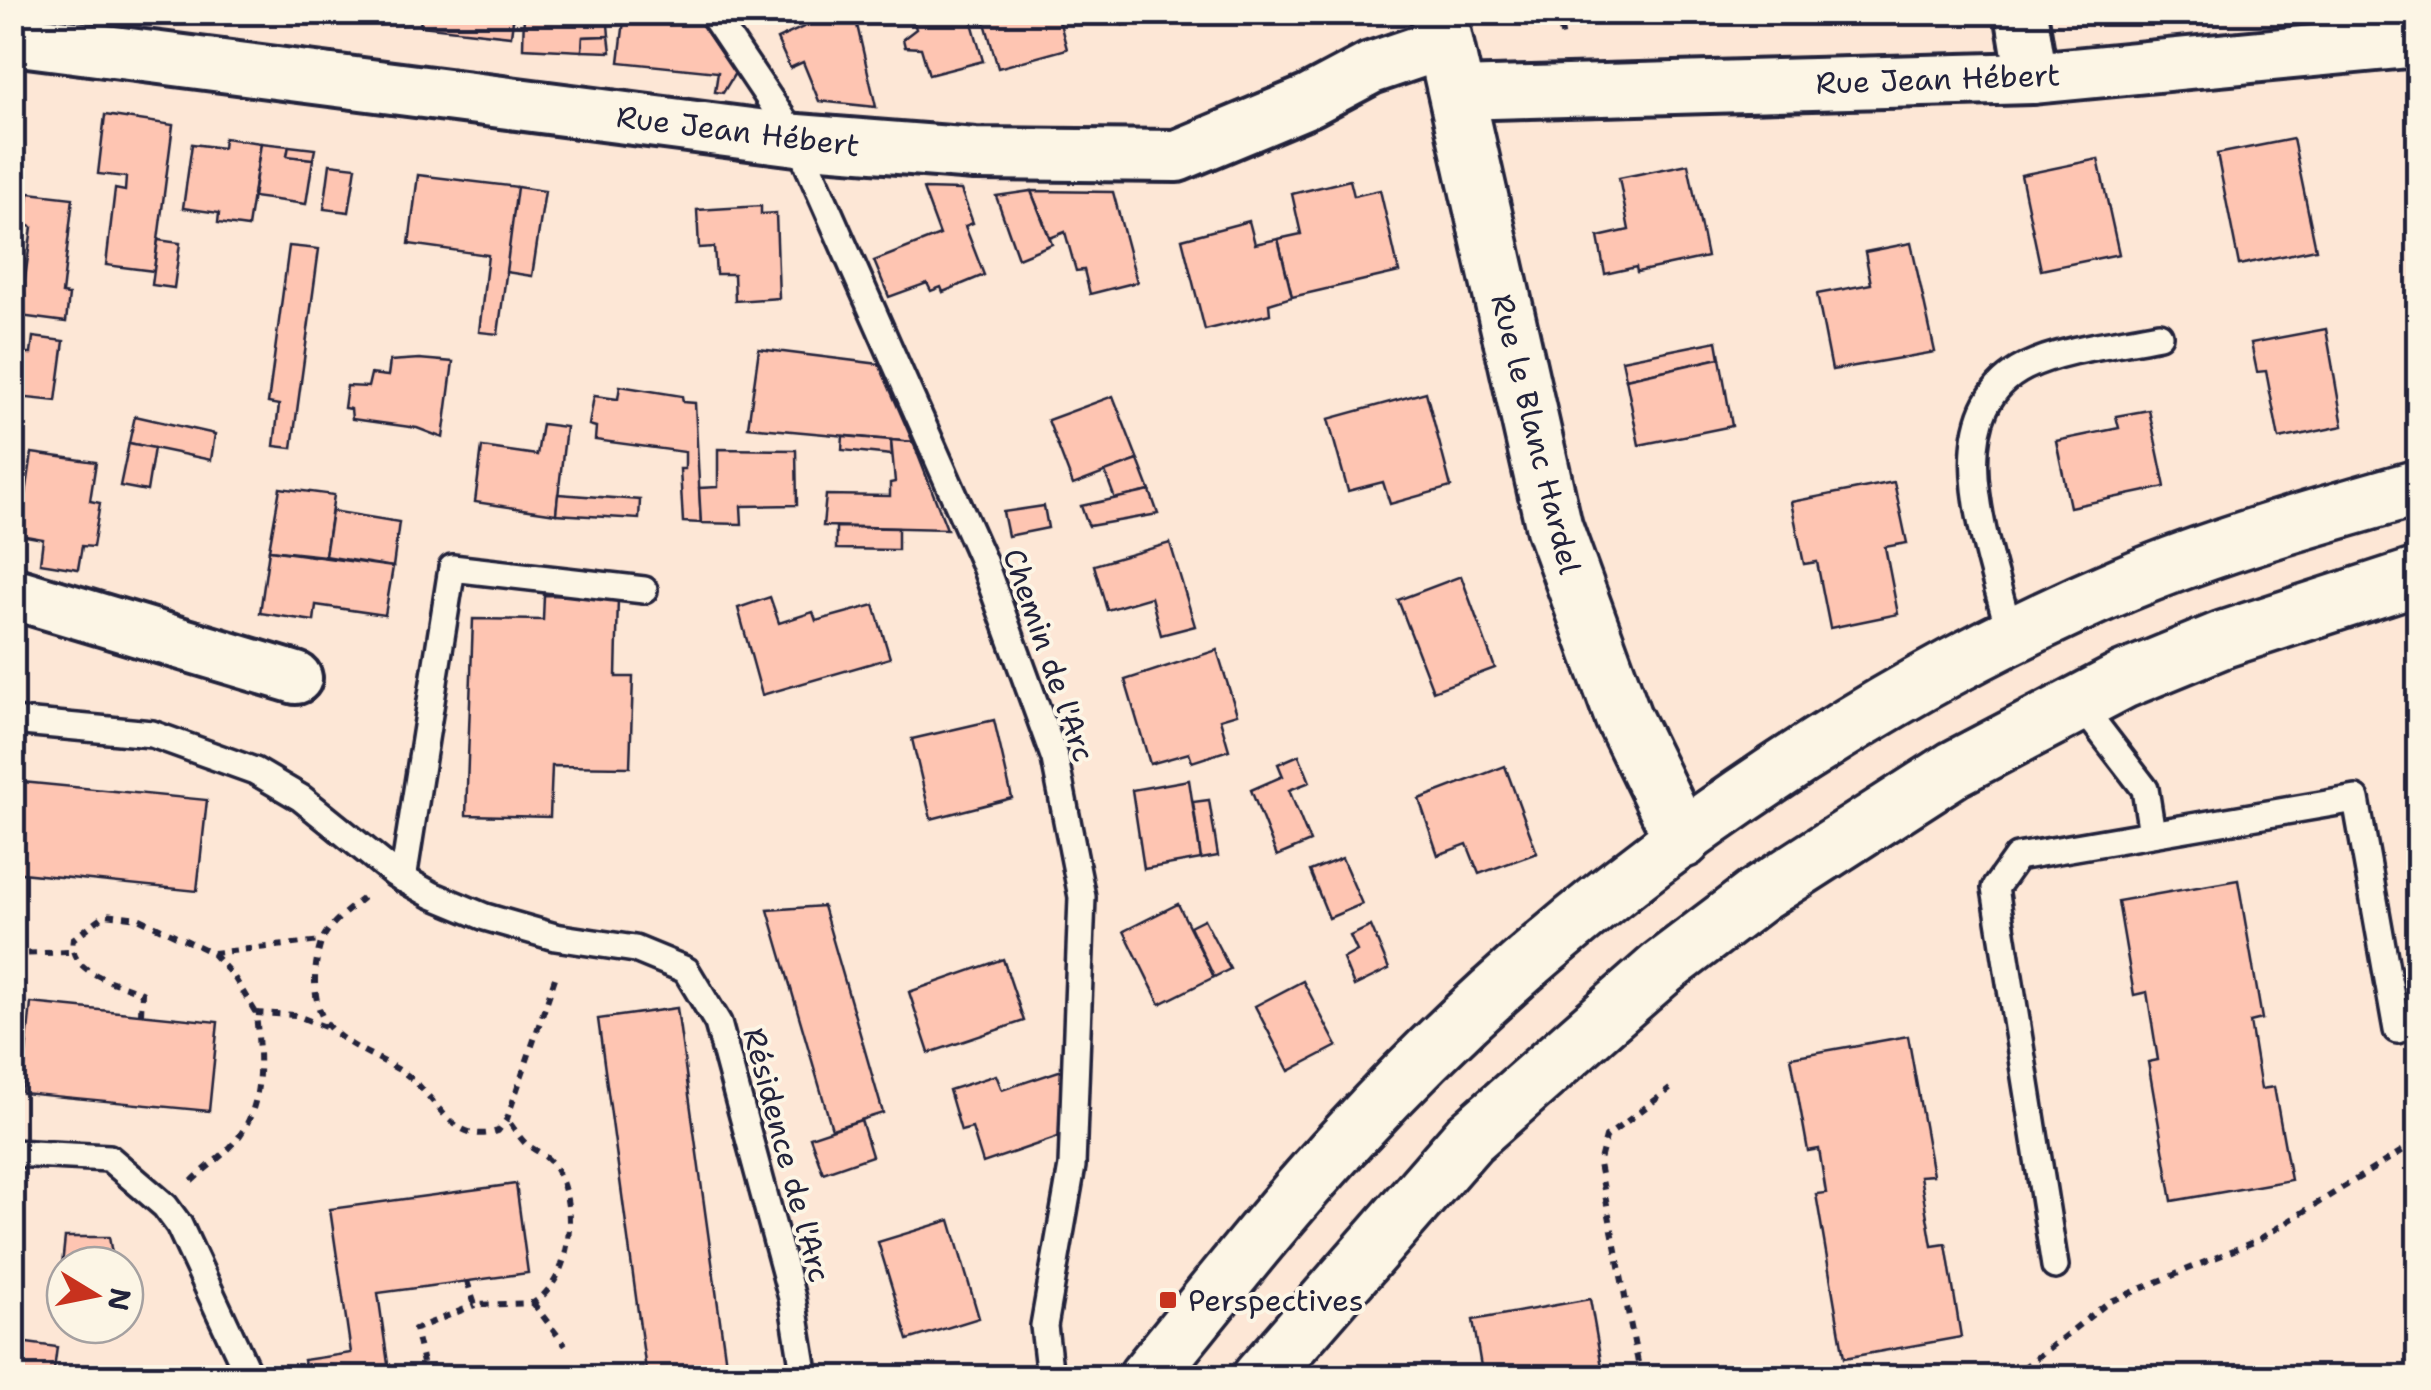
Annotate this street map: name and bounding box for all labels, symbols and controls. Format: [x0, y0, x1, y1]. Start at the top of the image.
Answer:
street label: Rue Jean Hébert [1815, 54, 2061, 104]
street label: Rue Jean Hébert [614, 96, 862, 166]
street label: Rue le Blanc Hardel [1481, 290, 1591, 578]
street label: Chemin de l'Arc [993, 543, 1105, 767]
street label: Résidence de l'Arc [733, 1023, 841, 1287]
north arrow [45, 1245, 145, 1345]
place label: Perspectives [1188, 1280, 1364, 1321]
text: N [99, 1285, 140, 1314]
marker: Perspectives [1157, 1289, 1179, 1311]

